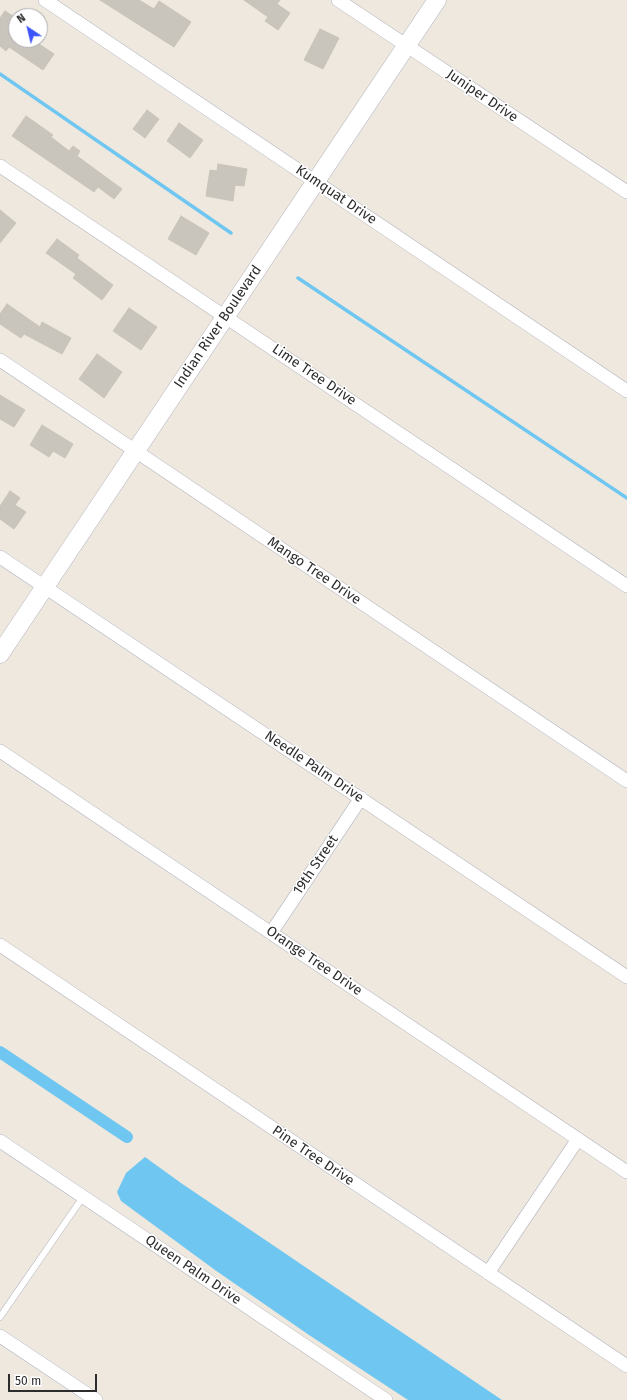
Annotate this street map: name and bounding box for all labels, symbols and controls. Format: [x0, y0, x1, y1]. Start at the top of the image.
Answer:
north arrow [8, 8, 48, 48]
text: N [15, 11, 28, 26]
street label: Juniper Drive [443, 66, 521, 126]
street label: Kumquat Drive [292, 162, 380, 228]
street label: Indian River Boulevard [171, 263, 265, 391]
street label: Lime Tree Drive [269, 341, 359, 409]
street label: Mango Tree Drive [264, 533, 364, 609]
street label: Needle Palm Drive [261, 728, 367, 806]
street label: 19th Street [290, 832, 342, 898]
street label: Orange Tree Drive [263, 923, 365, 999]
street label: Pine Tree Drive [269, 1122, 357, 1190]
street label: Queen Palm Drive [142, 1232, 244, 1308]
scale bar [10, 1366, 99, 1392]
text: 50 m [15, 1374, 41, 1388]

